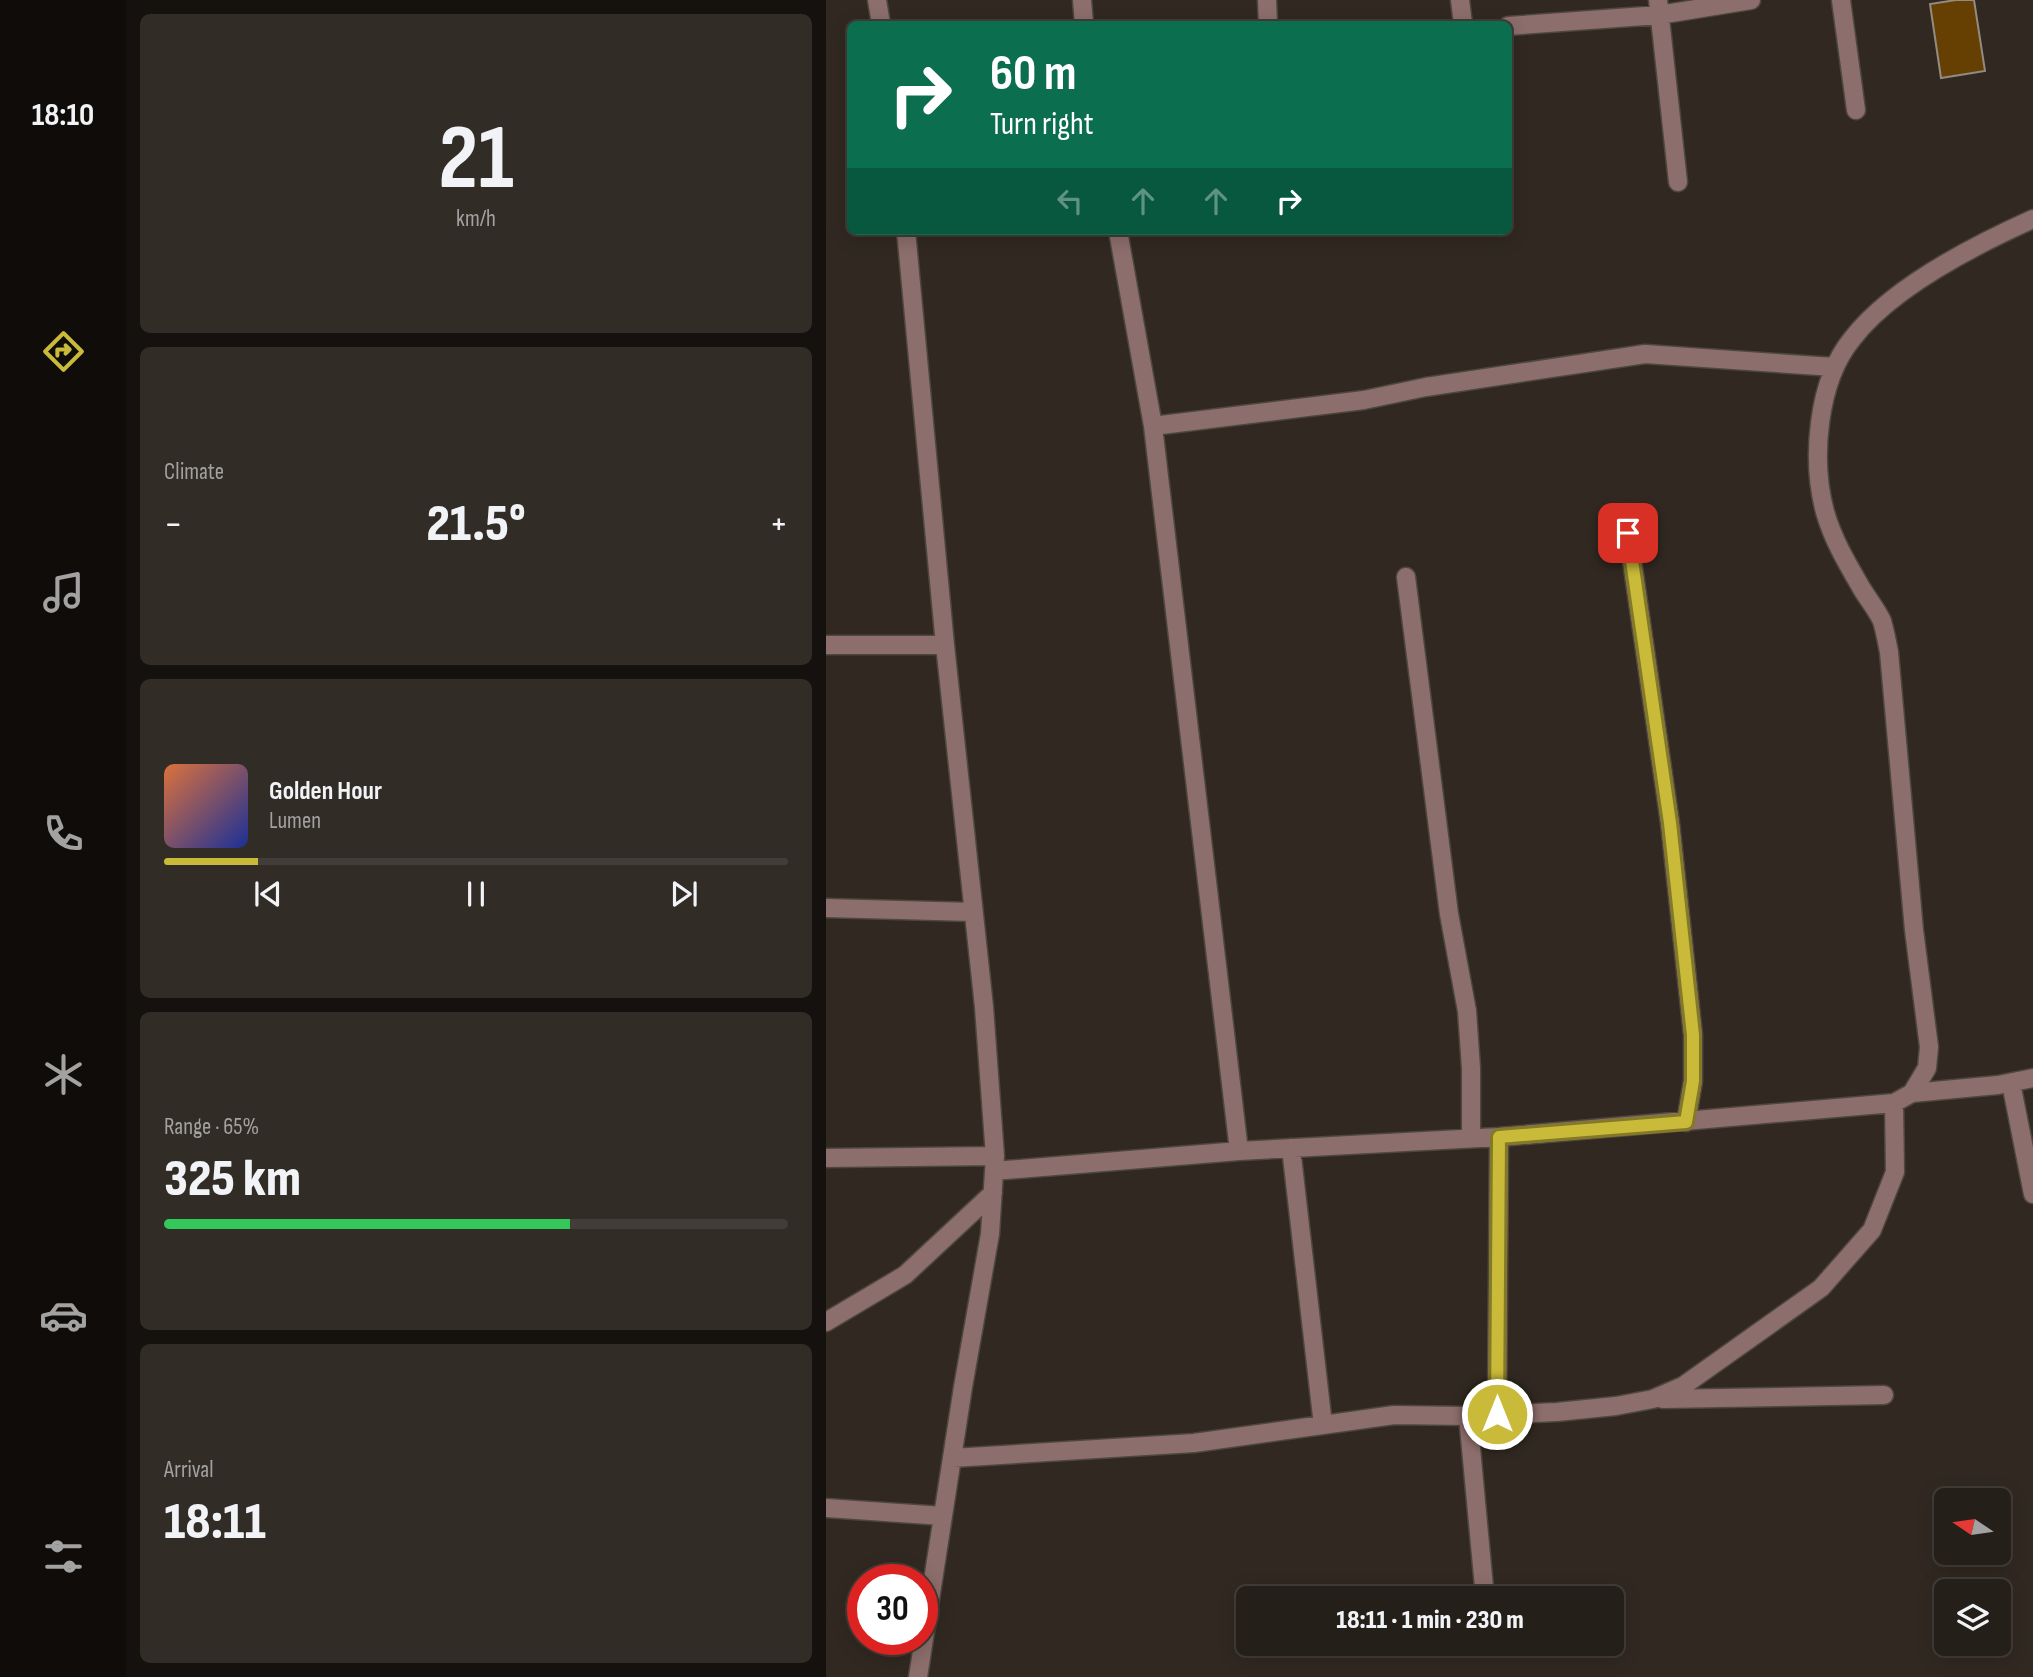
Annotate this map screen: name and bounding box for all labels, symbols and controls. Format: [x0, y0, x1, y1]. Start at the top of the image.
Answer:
text: 60 m [990, 45, 1077, 104]
icon: right [875, 49, 966, 140]
text: 18:10 [32, 96, 94, 135]
text: 21 [438, 105, 514, 214]
text: Turn right [990, 105, 1094, 144]
icon: left [1051, 182, 1089, 220]
icon: ahead [1124, 182, 1162, 220]
icon: ahead [1197, 182, 1235, 220]
icon: right [1270, 182, 1308, 220]
text: km/h [456, 205, 496, 233]
icon: directions [39, 327, 88, 376]
text: Climate [164, 458, 224, 486]
text: 21.5° [426, 493, 526, 556]
text: − [164, 502, 183, 547]
text: + [769, 502, 788, 547]
pin [1598, 503, 1658, 563]
icon: arrive [1609, 514, 1647, 552]
icon: music [39, 568, 88, 617]
text: Golden Hour [269, 776, 382, 807]
text: Lumen [269, 807, 321, 835]
icon: phone [39, 809, 88, 858]
icon: previous [249, 875, 287, 913]
icon: pause [457, 875, 495, 913]
icon: next [665, 875, 703, 913]
icon: climate [39, 1050, 88, 1099]
text: Range · 65% [164, 1113, 259, 1141]
text: 325 km [164, 1148, 301, 1211]
icon: car [39, 1291, 88, 1340]
position arrow [1460, 1377, 1534, 1451]
text: Arrival [164, 1456, 213, 1484]
north arrow [1934, 1488, 2011, 1564]
map controls [1934, 1488, 2011, 1656]
text: 18:11 [164, 1491, 266, 1554]
icon: filters [39, 1532, 88, 1581]
speed limit sign: 30 [847, 1564, 938, 1655]
button: layers [1934, 1579, 2011, 1656]
text: 18:11 · 1 min · 230 m [1336, 1605, 1524, 1636]

